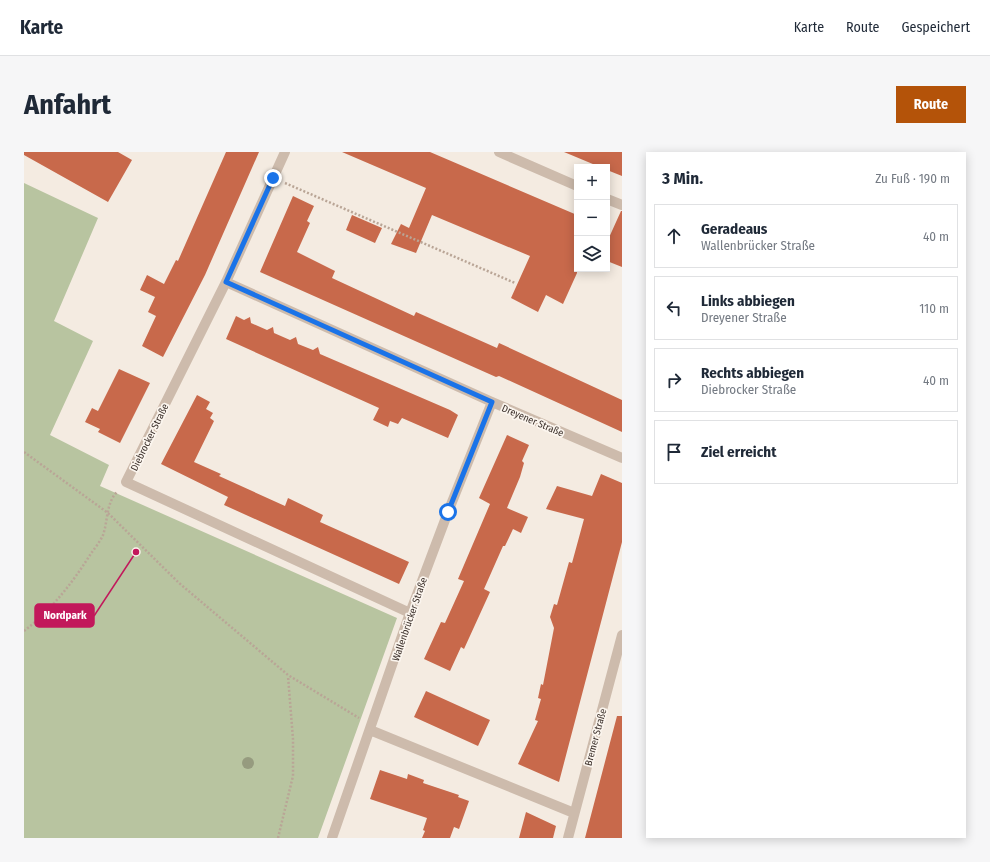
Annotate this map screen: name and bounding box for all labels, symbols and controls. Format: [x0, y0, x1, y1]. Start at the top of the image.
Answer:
text: Karte [20, 16, 63, 39]
text: Karte [794, 19, 824, 36]
text: Route [846, 19, 879, 36]
text: Gespeichert [901, 19, 970, 36]
button: Route [896, 86, 966, 123]
text: Anfahrt [24, 88, 111, 121]
map controls [574, 164, 610, 272]
button: + [574, 164, 610, 200]
text: 3 Min. [662, 168, 703, 189]
route end [264, 169, 282, 187]
text: Zu Fuß · 190 m [875, 171, 950, 186]
button: − [574, 200, 610, 236]
text: Geradeaus [701, 220, 767, 238]
icon: ahead [663, 225, 685, 247]
text: 40 m [923, 229, 949, 244]
button: layers [574, 236, 610, 272]
text: Wallenbrücker Straße [701, 238, 815, 253]
text: Links abbiegen [701, 292, 795, 310]
icon: left [663, 297, 685, 319]
text: 110 m [919, 301, 949, 316]
text: Dreyener Straße [701, 310, 787, 325]
text: Rechts abbiegen [701, 364, 804, 382]
icon: right [663, 369, 685, 391]
text: 40 m [923, 373, 949, 388]
text: Diebrocker Straße [701, 382, 796, 397]
street label: Diebrocker Straße [128, 402, 171, 473]
street label: Dreyener Straße [500, 403, 565, 439]
icon: arrive [663, 441, 685, 463]
text: Ziel erreicht [701, 443, 776, 461]
route start [439, 503, 457, 521]
street label: Wallenbrücker Straße [390, 576, 430, 663]
callout: Nordpark [35, 604, 94, 627]
text: Nordpark [43, 609, 87, 622]
street label: Bremer Straße [583, 707, 609, 767]

